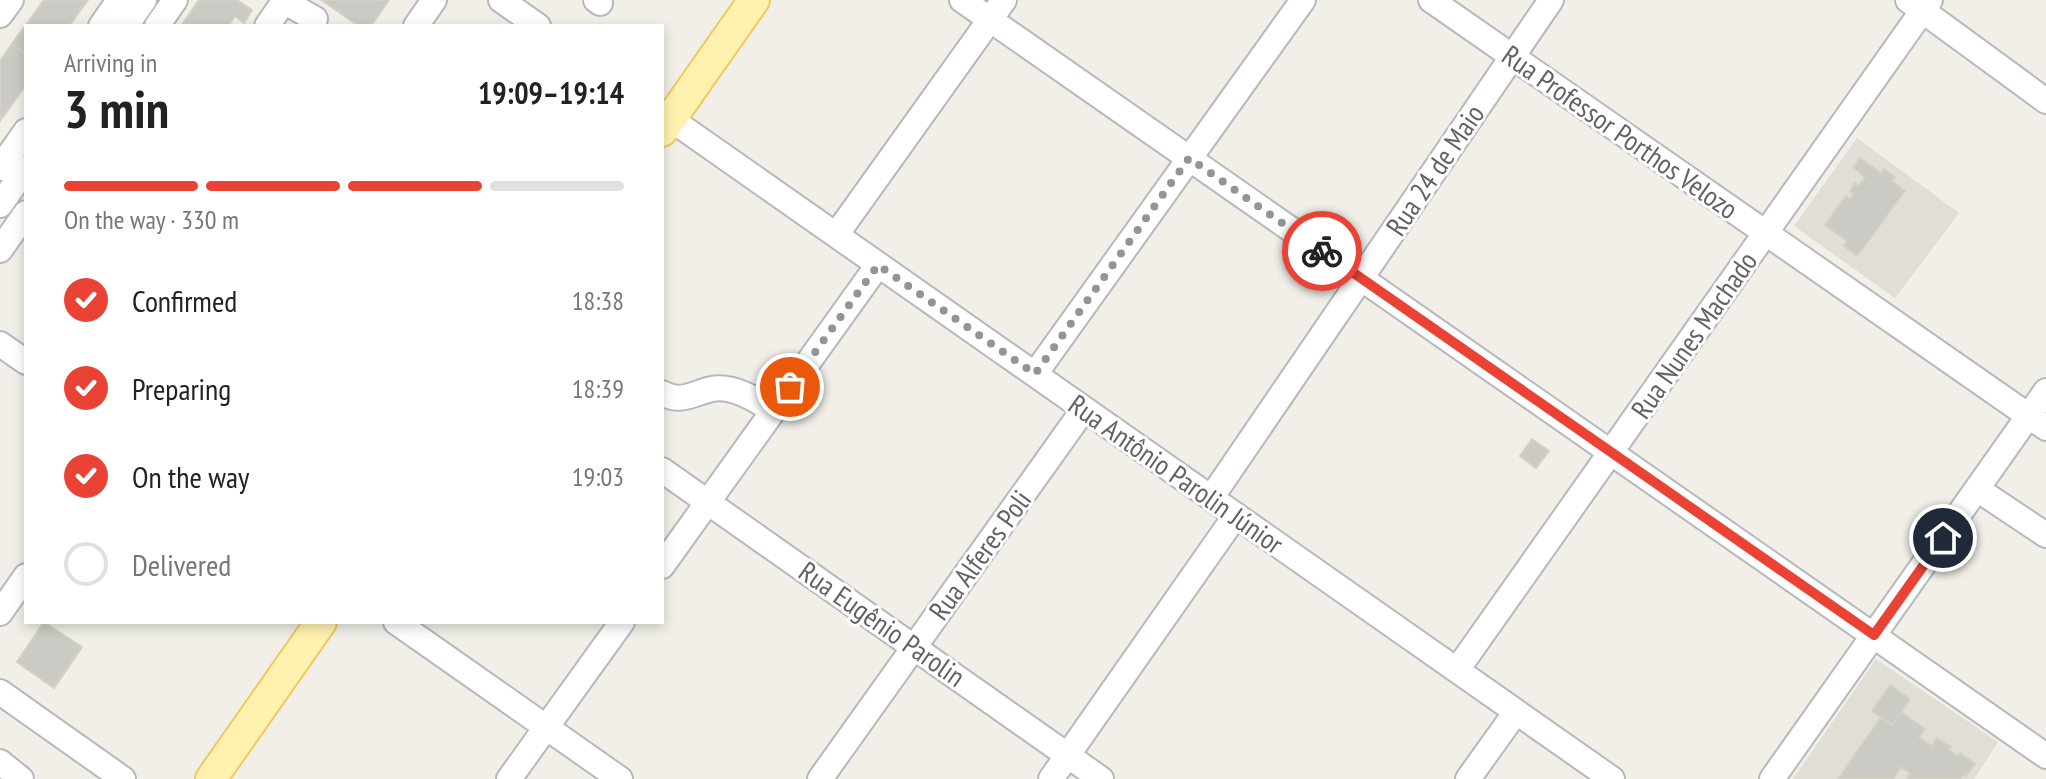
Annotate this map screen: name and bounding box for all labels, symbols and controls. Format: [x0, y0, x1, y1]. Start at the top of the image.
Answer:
street label: Rua Professor Porthos Velozo [1495, 36, 1745, 227]
text: Arriving in [64, 46, 157, 79]
text: 19:09–19:14 [478, 73, 624, 112]
text: 3 min [64, 75, 169, 142]
street label: Rua 24 de Maio [1377, 97, 1492, 243]
text: On the way · 330 m [64, 203, 239, 236]
courier [1282, 211, 1362, 291]
icon: bike [1300, 229, 1344, 273]
street label: Rua Nunes Machado [1622, 244, 1765, 426]
icon: check [64, 278, 108, 322]
text: Confirmed [132, 281, 237, 320]
text: 18:38 [572, 284, 624, 317]
pin [756, 353, 824, 421]
icon: bag [768, 365, 812, 409]
icon: check [64, 366, 108, 410]
text: Preparing [132, 369, 231, 408]
text: 18:39 [572, 372, 624, 405]
street label: Rua Antônio Parolin Júnior [1062, 386, 1291, 562]
icon: check [64, 454, 108, 498]
text: On the way [132, 457, 249, 496]
text: 19:03 [572, 460, 624, 493]
street label: Rua Alferes Poli [920, 483, 1039, 627]
pin [1909, 504, 1977, 572]
icon: home [1921, 516, 1965, 560]
text: Delivered [132, 545, 231, 584]
street label: Rua Eugênio Parolin [792, 553, 973, 695]

